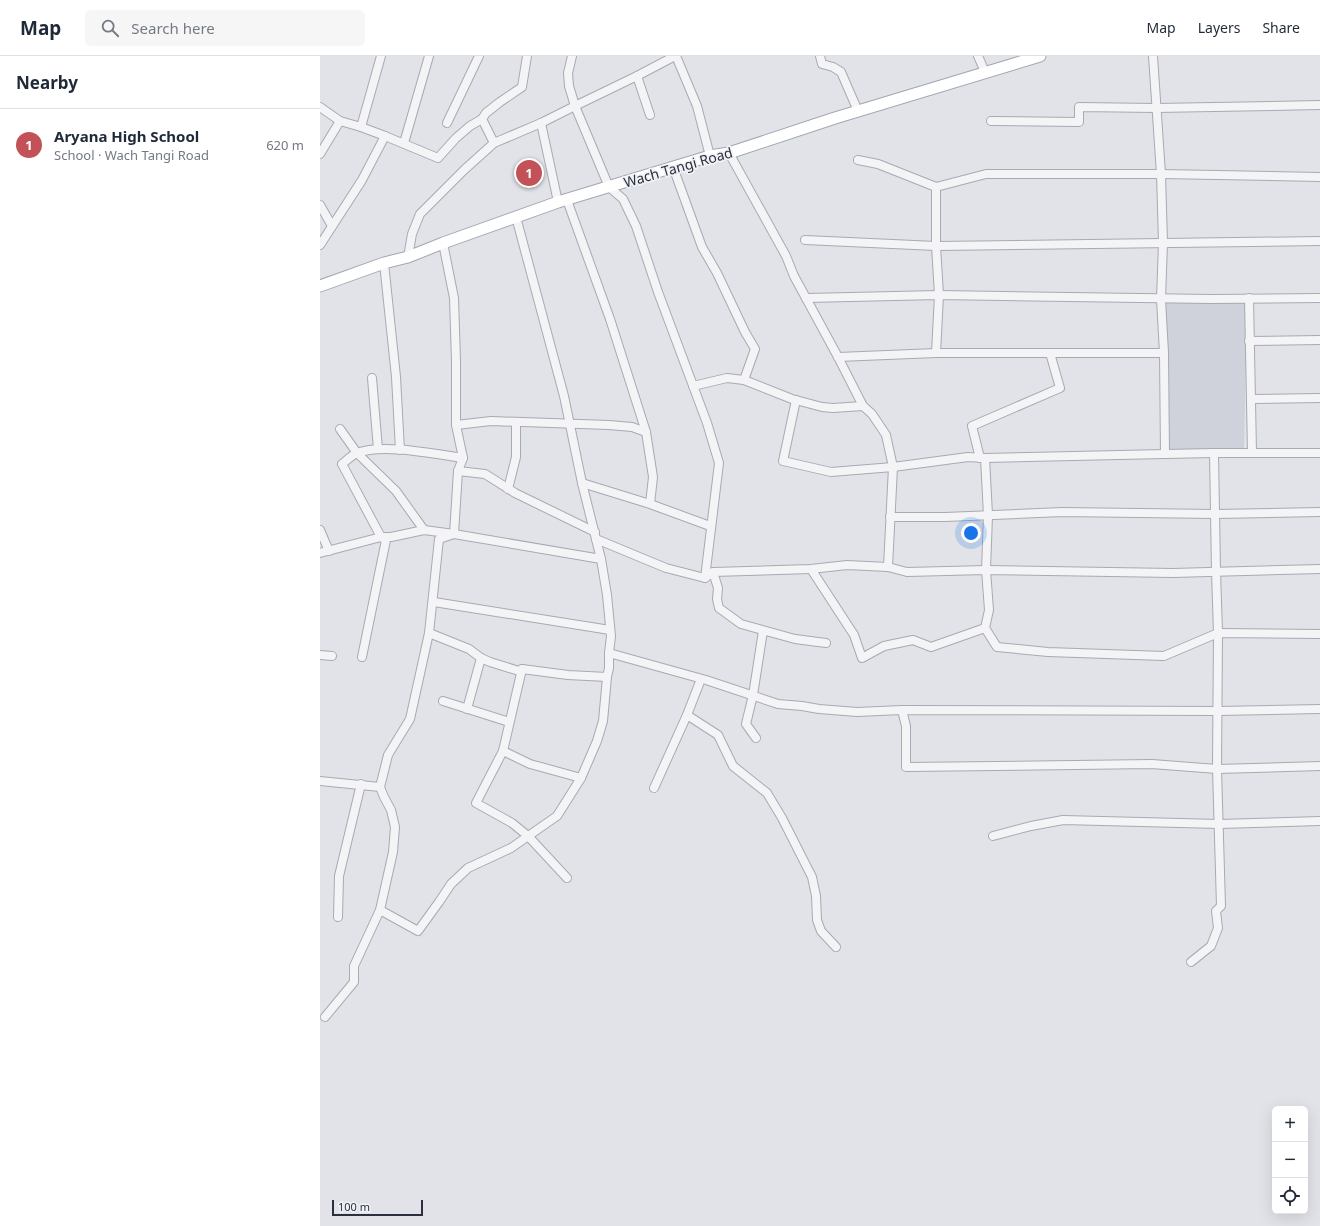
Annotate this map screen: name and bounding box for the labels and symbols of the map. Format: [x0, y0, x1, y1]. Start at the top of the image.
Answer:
street label: Wach Tangi Road [621, 142, 735, 192]
pin: 1 [516, 158, 542, 188]
your location [961, 523, 981, 543]
scale bar [332, 1198, 423, 1217]

